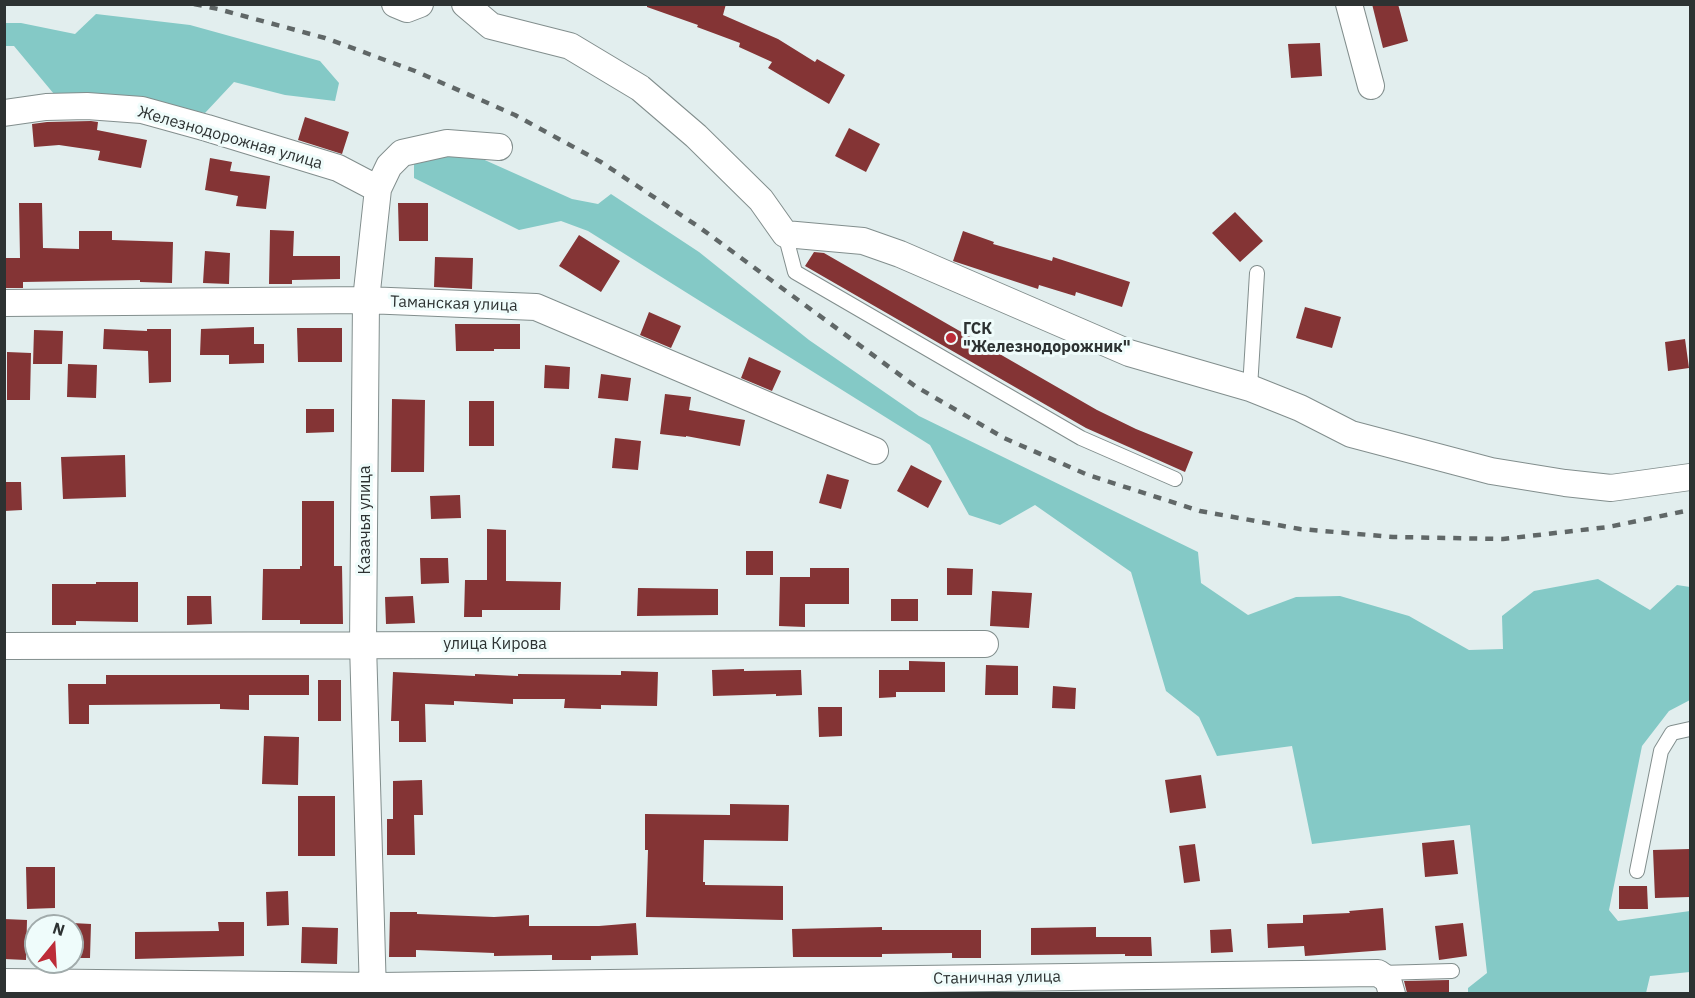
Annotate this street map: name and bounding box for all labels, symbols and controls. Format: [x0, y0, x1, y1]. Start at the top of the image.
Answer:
street label: Железнодорожная улица [135, 102, 325, 174]
street label: Таманская улица [390, 292, 518, 316]
place label: ГСК "Железнодорожник" [963, 319, 1131, 357]
marker: ГСК "Железнодорожник" [944, 331, 958, 345]
street label: Казачья улица [355, 466, 375, 574]
street label: улица Кирова [443, 634, 547, 654]
north arrow [24, 914, 84, 974]
text: N [50, 917, 68, 940]
street label: Станичная улица [933, 967, 1061, 989]

